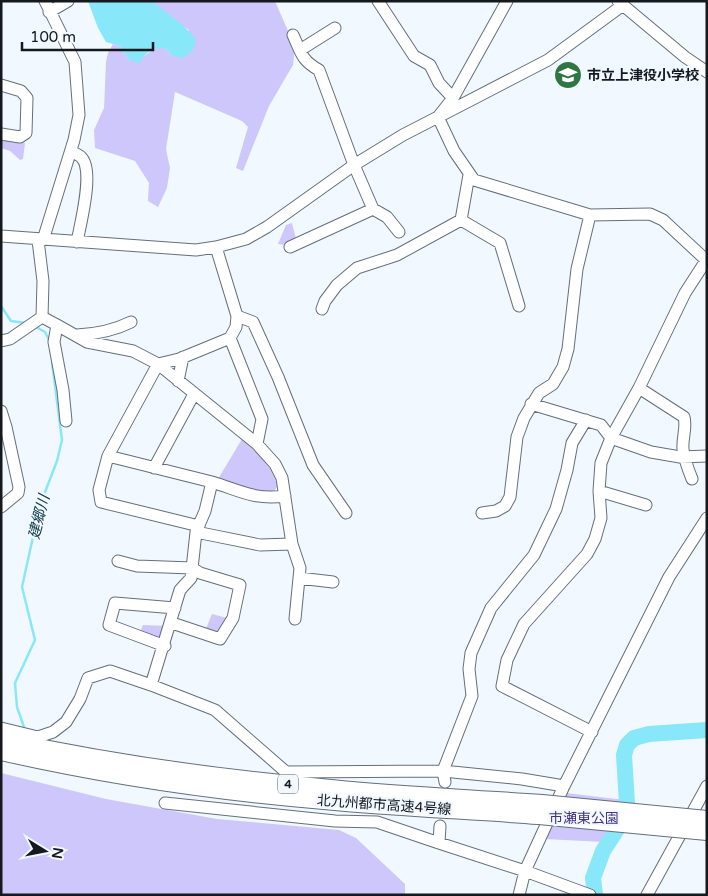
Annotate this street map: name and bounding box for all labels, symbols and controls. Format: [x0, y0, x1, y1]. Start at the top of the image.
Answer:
scale bar [22, 20, 154, 52]
text: 100 m [30, 28, 76, 46]
school or university icon: 市立上津役小学校 [553, 60, 583, 90]
place label: 市立上津役小学校 [587, 67, 699, 84]
water label: 建郷川 [25, 491, 54, 541]
road number: 4 [278, 774, 298, 794]
street label: 北九州都市高速4号線 [316, 792, 452, 818]
park label: 市瀬東公園 [549, 810, 619, 827]
north arrow [20, 826, 70, 876]
text: N [48, 846, 67, 860]

